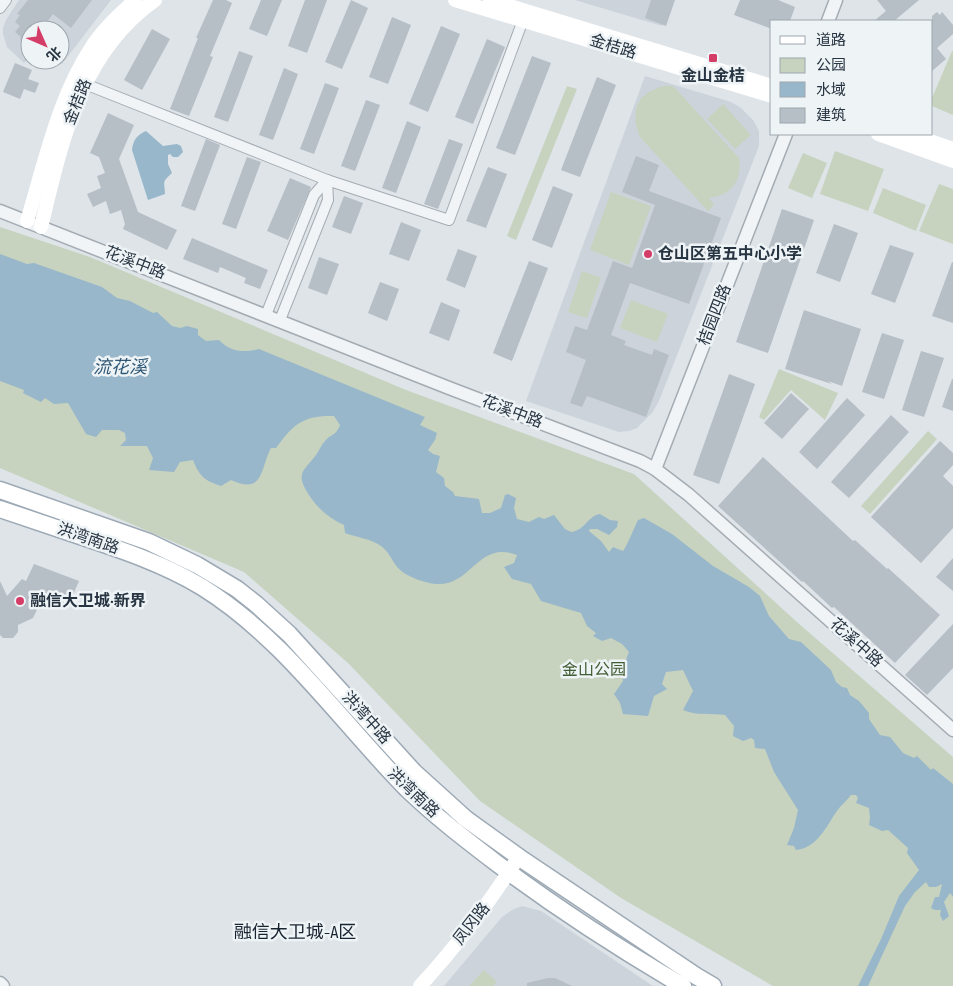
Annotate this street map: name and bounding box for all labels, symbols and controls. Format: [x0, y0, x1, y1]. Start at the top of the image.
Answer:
north arrow [20, 20, 70, 70]
legend [770, 20, 933, 135]
street label: 金桔路 [587, 31, 639, 63]
text: 道路 [816, 31, 846, 50]
text: 北 [43, 43, 65, 65]
marker: 金山金桔 [707, 52, 719, 64]
text: 公园 [816, 56, 846, 75]
place label: 金山金桔 [681, 67, 745, 86]
street label: 金桔路 [60, 76, 96, 128]
text: 水域 [816, 81, 846, 100]
text: 建筑 [816, 106, 846, 125]
street label: 花溪中路 [102, 243, 168, 283]
place label: 仓山区第五中心小学 [658, 245, 802, 264]
marker: 仓山区第五中心小学 [642, 248, 654, 260]
street label: 桔园四路 [695, 282, 735, 348]
water label: 流花溪 [93, 357, 149, 378]
street label: 花溪中路 [479, 392, 545, 432]
street label: 洪湾南路 [55, 520, 121, 558]
place label: 融信大卫城·新界 [30, 591, 146, 611]
marker: 融信大卫城·新界 [14, 595, 26, 607]
street label: 花溪中路 [826, 615, 886, 671]
park label: 金山公园 [562, 661, 626, 680]
street label: 洪湾中路 [338, 688, 394, 748]
street label: 洪湾南路 [383, 764, 443, 822]
street label: 凤冈路 [450, 899, 494, 949]
district label: 融信大卫城-A区 [234, 922, 356, 943]

